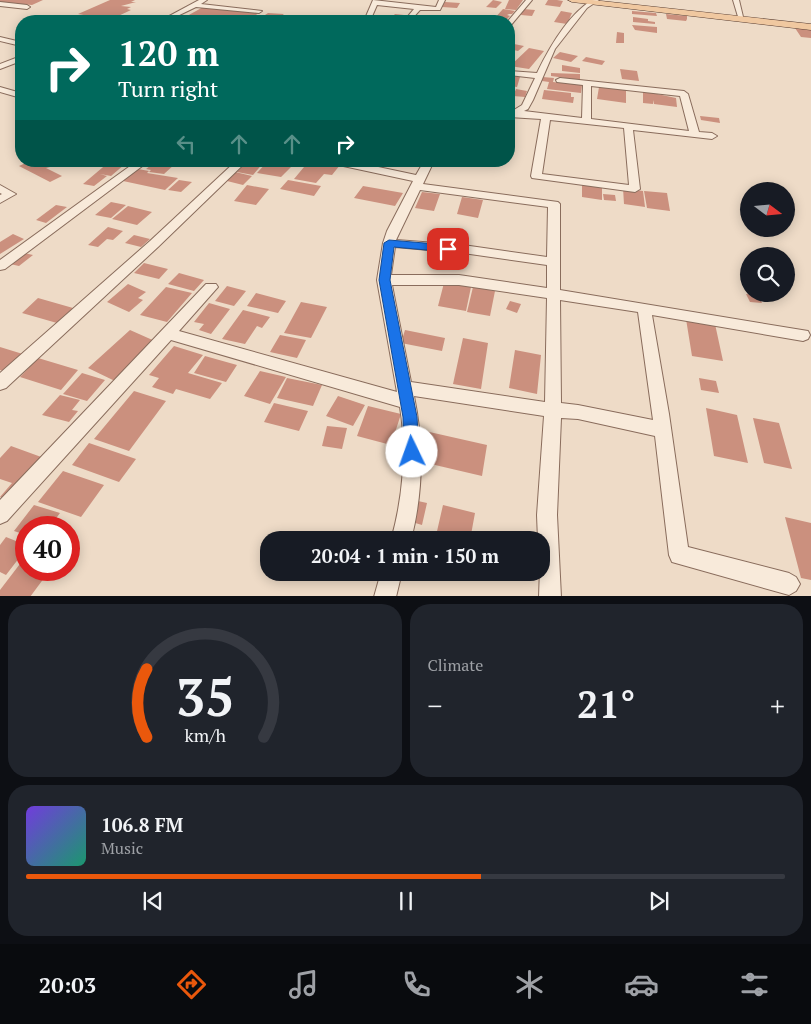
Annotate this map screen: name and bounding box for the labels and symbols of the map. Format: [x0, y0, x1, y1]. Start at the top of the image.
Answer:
north arrow [740, 182, 795, 238]
pin [427, 228, 469, 270]
position arrow [385, 425, 437, 477]
speed limit sign: 40 [15, 516, 80, 581]

